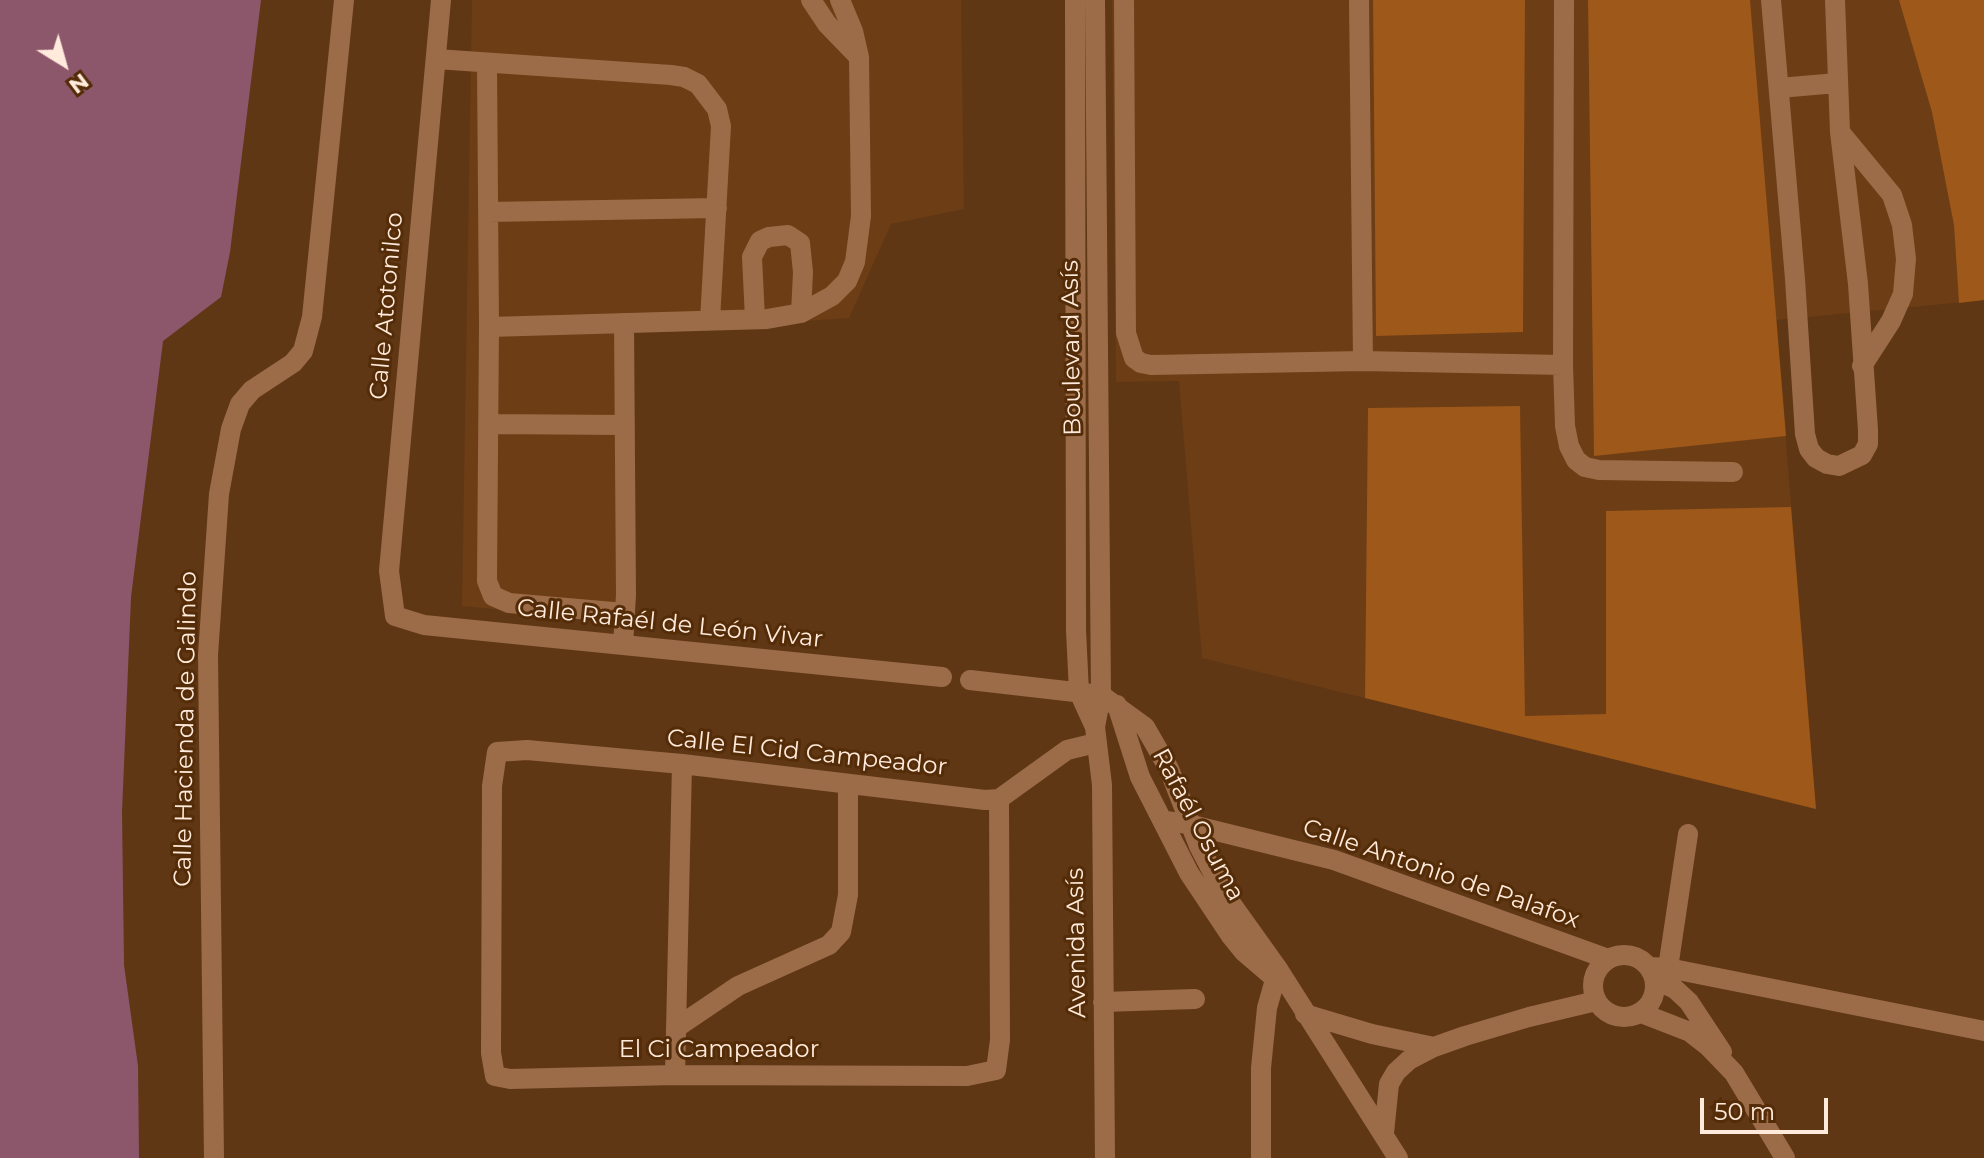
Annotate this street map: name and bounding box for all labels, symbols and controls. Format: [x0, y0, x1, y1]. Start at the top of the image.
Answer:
north arrow [24, 24, 104, 104]
text: N [64, 67, 94, 100]
street label: Calle Atotonilco [364, 211, 410, 401]
street label: Boulevard Asís [1056, 260, 1088, 436]
street label: Calle Hacienda de Galindo [169, 571, 203, 887]
street label: Calle Rafaél de León Vivar [516, 594, 824, 654]
street label: Calle El Cid Campeador [666, 724, 948, 782]
street label: Rafaél Osuma [1146, 744, 1250, 906]
street label: Calle Antonio de Palafox [1299, 813, 1583, 935]
street label: Avenida Asís [1061, 868, 1093, 1018]
street label: El Ci Campeador [619, 1036, 819, 1064]
scale bar [1704, 1082, 1832, 1132]
text: 50 m [1714, 1097, 1775, 1126]

